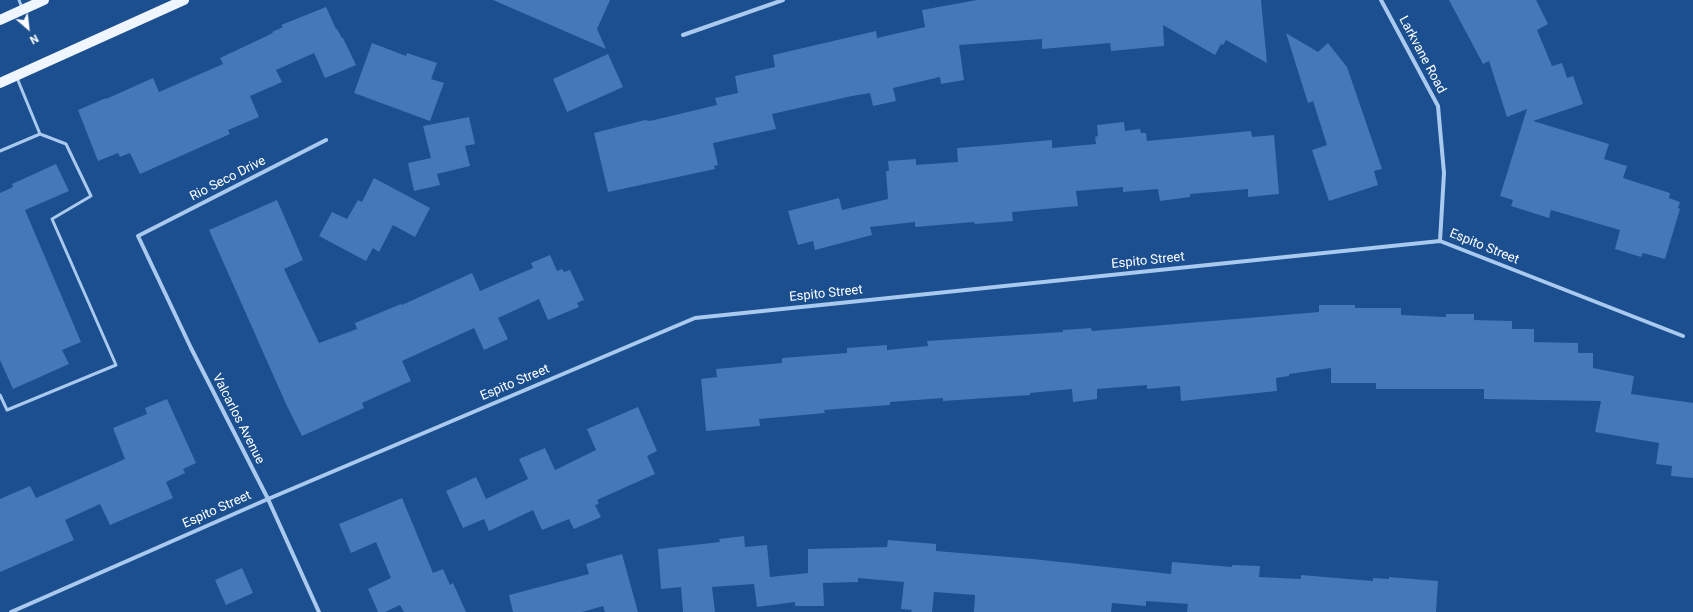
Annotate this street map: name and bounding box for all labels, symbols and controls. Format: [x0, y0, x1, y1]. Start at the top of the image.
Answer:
north arrow [8, 8, 48, 48]
street label: Larkvane Road [1395, 14, 1449, 96]
text: N [27, 31, 40, 47]
street label: Rio Seco Drive [187, 153, 269, 205]
street label: Espito Street [1447, 226, 1521, 268]
street label: Espito Street [1111, 249, 1185, 273]
street label: Espito Street [789, 282, 863, 306]
street label: Espito Street [478, 361, 552, 405]
street label: Valcarlos Avenue [208, 371, 268, 467]
street label: Espito Street [180, 488, 254, 532]

